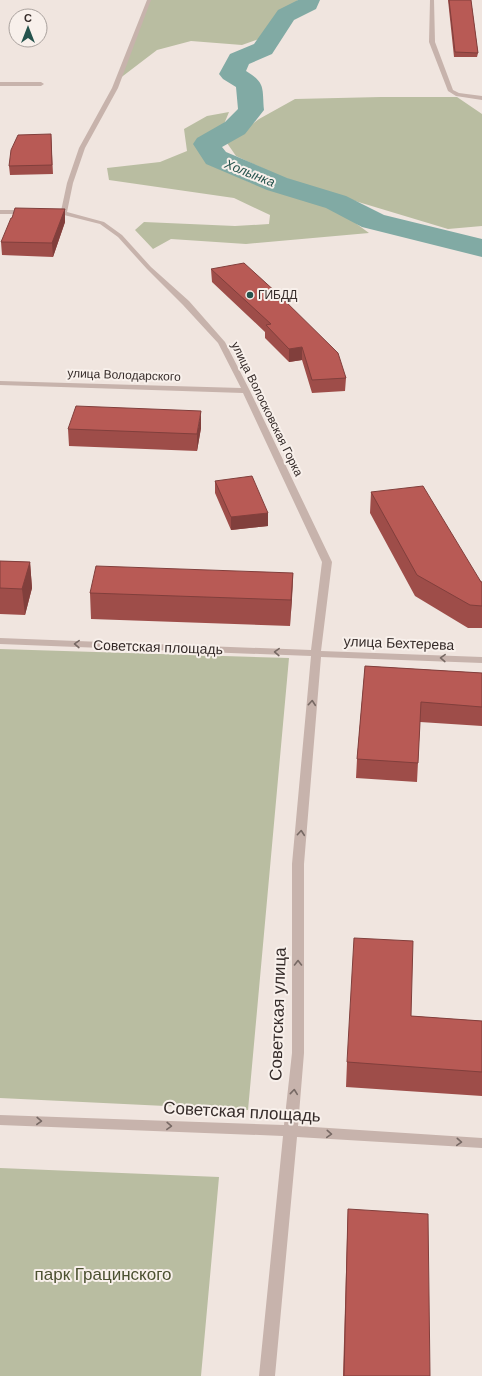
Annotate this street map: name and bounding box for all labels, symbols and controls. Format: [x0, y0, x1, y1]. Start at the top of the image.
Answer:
north arrow [8, 8, 48, 48]
text: С [24, 12, 32, 24]
water label: Холынка [222, 156, 277, 190]
place label: ГИБДД [258, 288, 297, 302]
marker: ГИБДД [245, 290, 255, 300]
street label: улица Волосковская Горка [228, 339, 306, 479]
street label: улица Володарского [67, 366, 181, 384]
street label: улица Бехтерева [343, 633, 455, 653]
street label: Советская площадь [93, 637, 223, 657]
one-way arrow [74, 639, 80, 648]
one-way arrow [274, 647, 280, 656]
one-way arrow [440, 654, 446, 663]
one-way arrow [307, 700, 316, 706]
one-way arrow [296, 830, 305, 836]
street label: Советская улица [266, 946, 290, 1081]
one-way arrow [294, 960, 302, 966]
one-way arrow [289, 1089, 298, 1095]
street label: Советская площадь [163, 1098, 321, 1126]
one-way arrow [36, 1117, 42, 1126]
one-way arrow [166, 1122, 172, 1131]
one-way arrow [326, 1129, 332, 1138]
one-way arrow [456, 1137, 462, 1146]
park label: парк Грацинского [35, 1265, 171, 1284]

